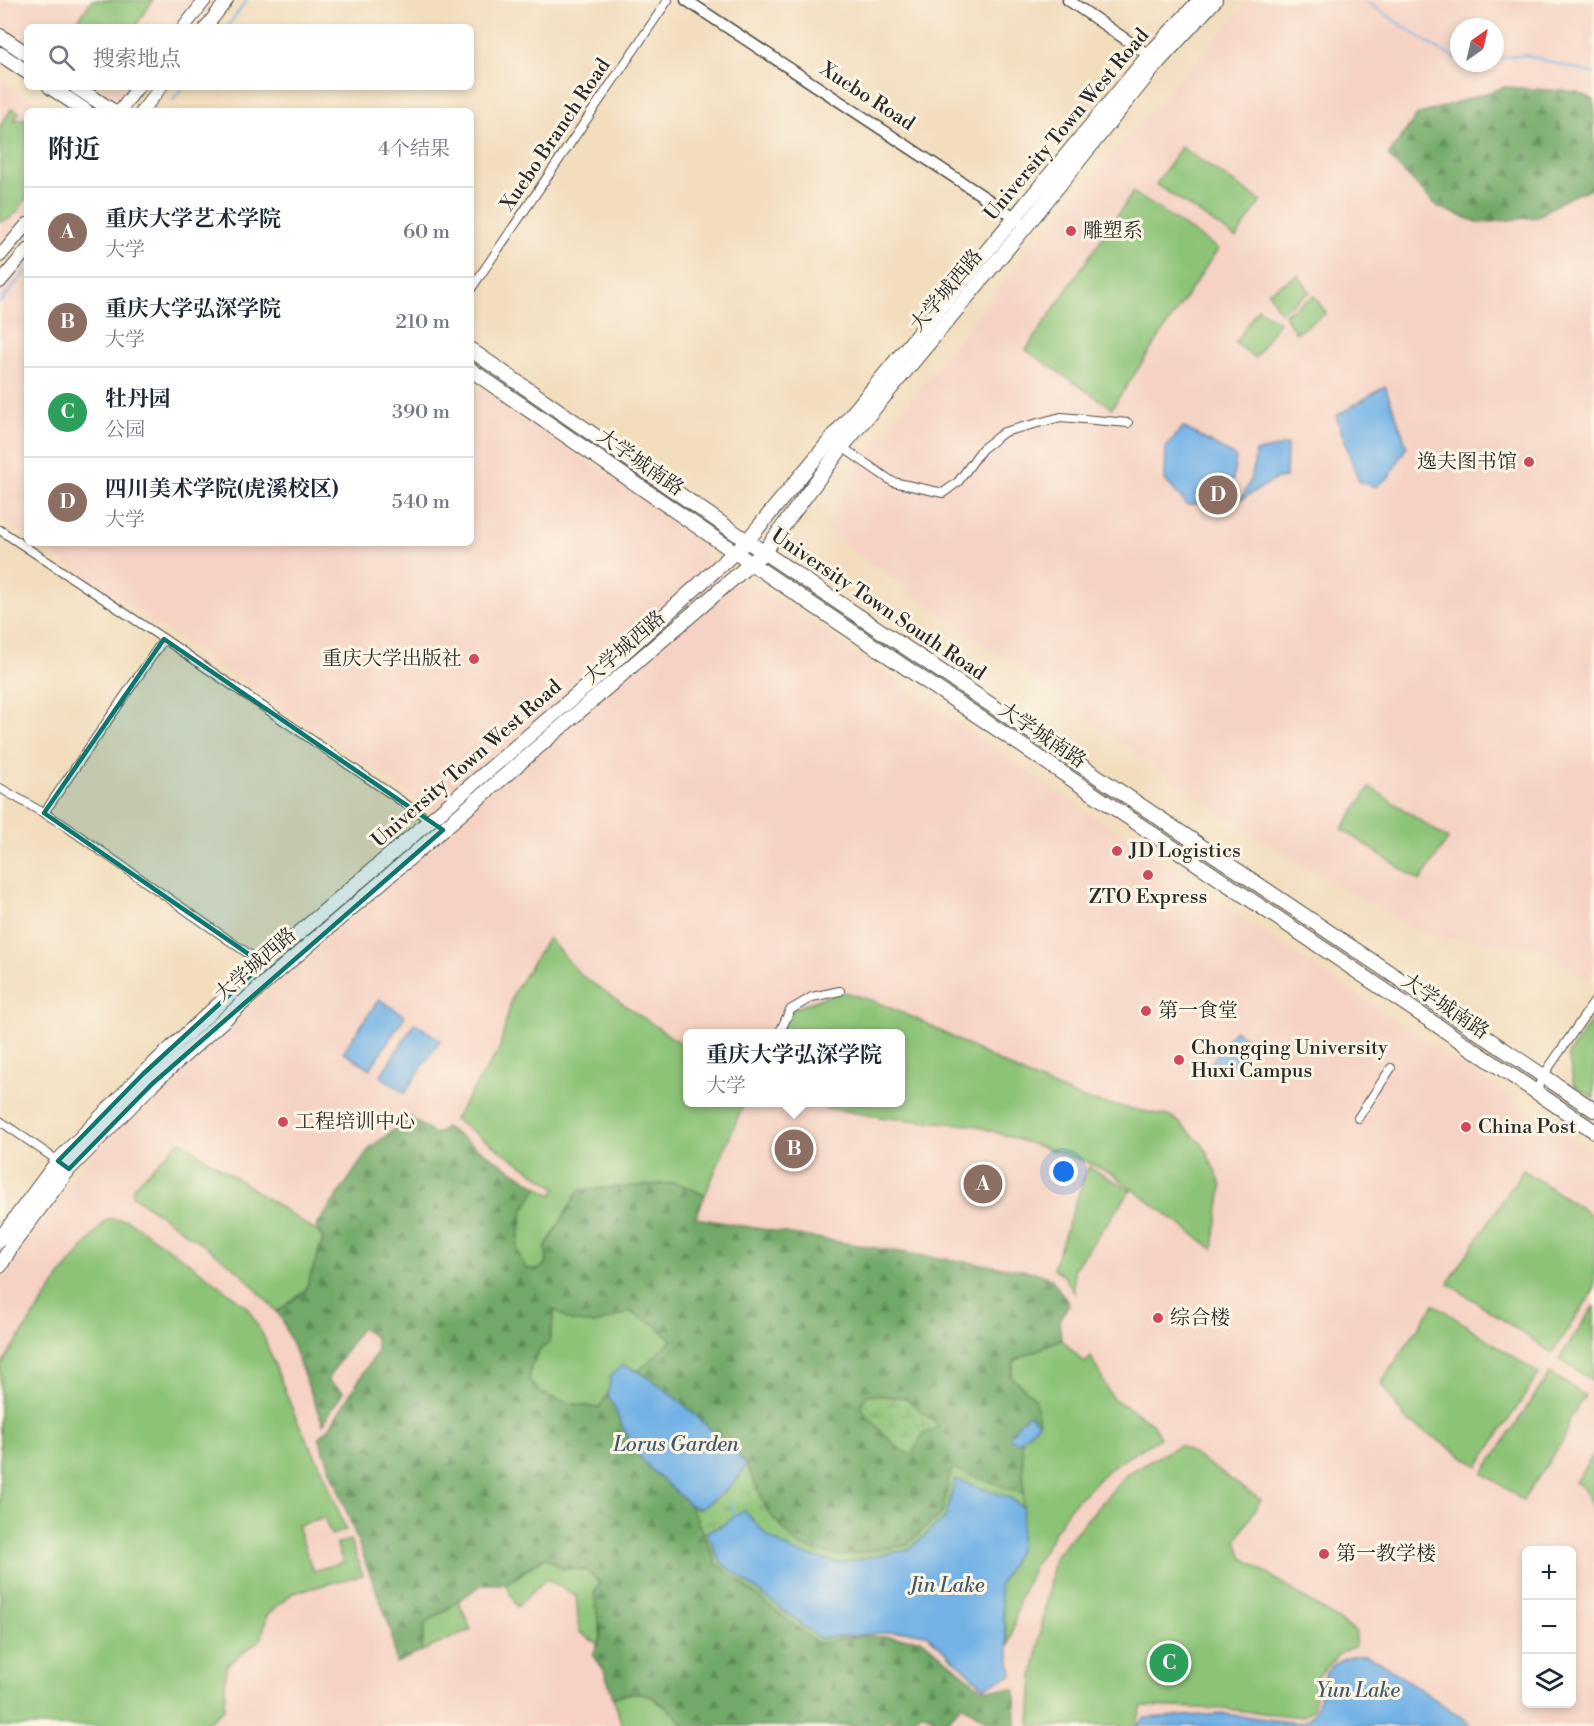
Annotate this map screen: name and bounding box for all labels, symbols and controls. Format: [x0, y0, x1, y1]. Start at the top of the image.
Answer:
north arrow [1450, 18, 1504, 72]
street label: University Town West Road [979, 23, 1155, 226]
search box [24, 24, 474, 90]
icon: search [45, 41, 78, 74]
text: 搜索地点 [93, 46, 181, 73]
street label: Xuebo Branch Road [495, 53, 617, 217]
street label: Xuebo Road [814, 57, 920, 137]
text: 附近 [48, 134, 100, 166]
text: 4个结果 [378, 137, 450, 162]
text: 重庆大学艺术学院 [105, 206, 281, 233]
place label: 雕塑系 [1083, 219, 1143, 244]
text: A [60, 220, 75, 245]
text: 60 m [403, 220, 450, 245]
marker: 雕塑系 [1064, 224, 1078, 238]
text: 大学 [105, 238, 145, 263]
street label: 大学城西路 [905, 245, 989, 337]
text: 重庆大学弘深学院 [105, 296, 281, 323]
text: B [60, 310, 75, 335]
text: 210 m [395, 310, 450, 335]
text: 大学 [105, 328, 145, 353]
text: 牡丹园 [105, 386, 171, 413]
text: C [60, 400, 75, 425]
text: 390 m [392, 400, 450, 425]
text: 公园 [105, 418, 145, 443]
street label: 大学城南路 [592, 424, 688, 502]
place label: 逸夫图书馆 [1417, 450, 1517, 475]
marker: 逸夫图书馆 [1522, 455, 1536, 469]
pin: D [1198, 472, 1238, 518]
text: 四川美术学院(虎溪校区) [105, 476, 339, 503]
text: D [60, 490, 75, 515]
text: 540 m [392, 490, 450, 515]
text: 大学 [105, 508, 145, 533]
street label: University Town South Road [766, 524, 991, 687]
street label: 大学城西路 [579, 606, 671, 690]
place label: 重庆大学出版社 [322, 647, 462, 672]
marker: 重庆大学出版社 [467, 652, 481, 666]
street label: University Town West Road [367, 674, 568, 853]
street label: 大学城南路 [994, 698, 1090, 774]
place label: JD Logistics [1128, 839, 1241, 864]
marker: JD Logistics [1110, 844, 1124, 858]
marker: ZTO Express [1141, 868, 1155, 882]
place label: ZTO Express [1089, 885, 1207, 910]
street label: 大学城西路 [210, 923, 302, 1007]
street label: 大学城南路 [1397, 969, 1493, 1045]
place label: 第一食堂 [1158, 999, 1238, 1024]
marker: 第一食堂 [1139, 1004, 1153, 1018]
popup [683, 1029, 905, 1107]
place label: Chongqing University Huxi Campus [1191, 1036, 1388, 1084]
text: 重庆大学弘深学院 [706, 1042, 882, 1069]
marker: Chongqing University Huxi Campus [1172, 1053, 1186, 1067]
text: 大学 [706, 1074, 746, 1099]
place label: 工程培训中心 [295, 1110, 415, 1135]
marker: 工程培训中心 [276, 1115, 290, 1129]
place label: China Post [1478, 1115, 1576, 1140]
marker: China Post [1459, 1120, 1473, 1134]
pin: B [774, 1126, 814, 1172]
your location [1049, 1157, 1078, 1186]
pin: A [964, 1162, 1002, 1206]
place label: 综合楼 [1170, 1306, 1230, 1331]
marker: 综合楼 [1151, 1311, 1165, 1325]
water label: Lorus Garden [612, 1432, 739, 1458]
place label: 第一教学楼 [1336, 1542, 1436, 1567]
map controls [1522, 1546, 1576, 1708]
button: + [1522, 1546, 1576, 1600]
marker: 第一教学楼 [1317, 1547, 1331, 1561]
water label: Jin Lake [907, 1573, 985, 1599]
button: − [1522, 1600, 1576, 1654]
pin: C [1150, 1640, 1188, 1686]
button: layers [1522, 1654, 1576, 1708]
water label: Yun Lake [1316, 1678, 1400, 1704]

